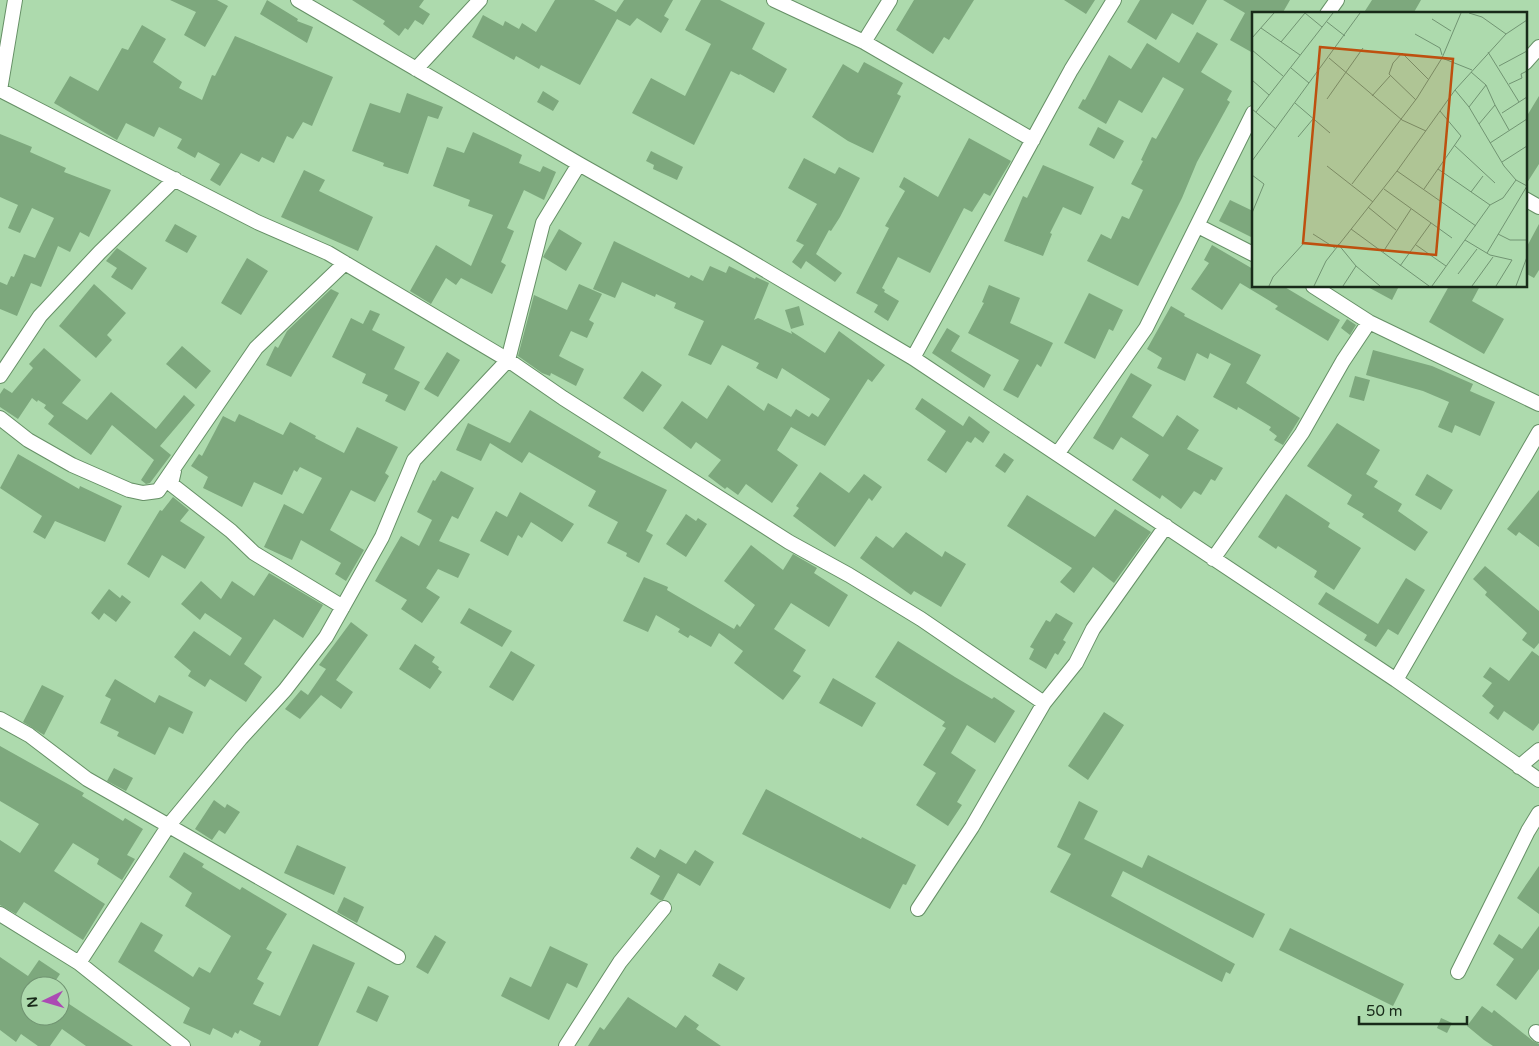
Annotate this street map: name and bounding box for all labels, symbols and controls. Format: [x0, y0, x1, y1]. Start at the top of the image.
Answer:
inset map [1252, 12, 1526, 288]
north arrow [20, 976, 70, 1026]
scale bar [1359, 994, 1466, 1026]
text: N [24, 996, 42, 1008]
text: 50 m [1366, 1002, 1403, 1020]

